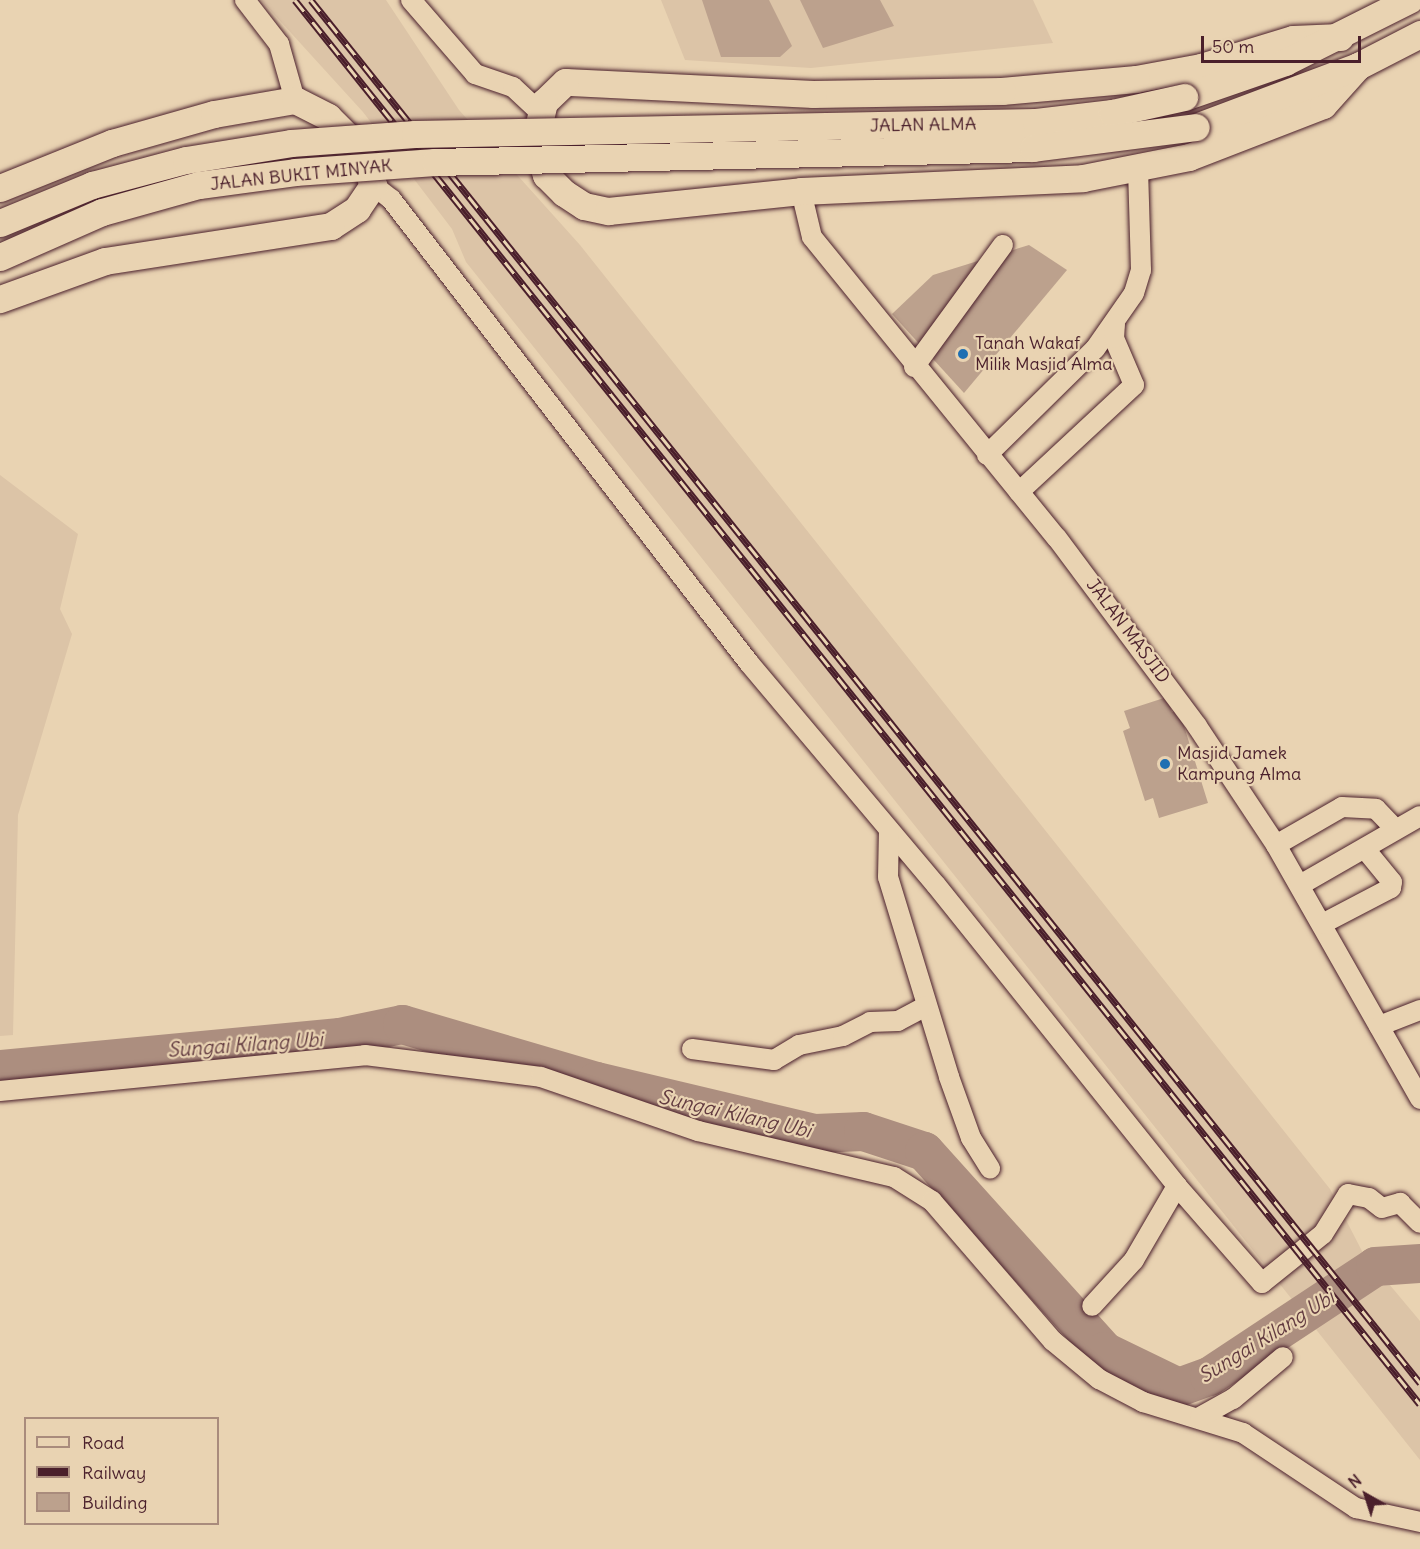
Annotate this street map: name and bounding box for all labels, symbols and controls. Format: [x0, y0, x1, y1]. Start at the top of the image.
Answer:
scale bar [1204, 24, 1364, 62]
text: 50 m [1212, 35, 1254, 58]
street label: JALAN ALMA [870, 113, 976, 137]
street label: JALAN BUKIT MINYAK [209, 155, 393, 195]
place label: Tanah Wakaf Milik Masjid Alma [975, 333, 1113, 376]
marker: Tanah Wakaf Milik Masjid Alma [956, 347, 970, 361]
street label: JALAN MASJID [1082, 575, 1174, 687]
place label: Masjid Jamek Kampung Alma [1177, 743, 1301, 786]
marker: Masjid Jamek Kampung Alma [1158, 757, 1172, 771]
water label: Sungai Kilang Ubi [167, 1027, 323, 1061]
water label: Sungai Kilang Ubi [657, 1084, 813, 1142]
water label: Sungai Kilang Ubi [1194, 1285, 1338, 1387]
legend [24, 1417, 219, 1525]
text: Road [82, 1431, 124, 1454]
text: Railway [82, 1461, 146, 1484]
north arrow [1336, 1465, 1396, 1525]
text: N [1344, 1470, 1365, 1492]
text: Building [82, 1491, 147, 1514]

